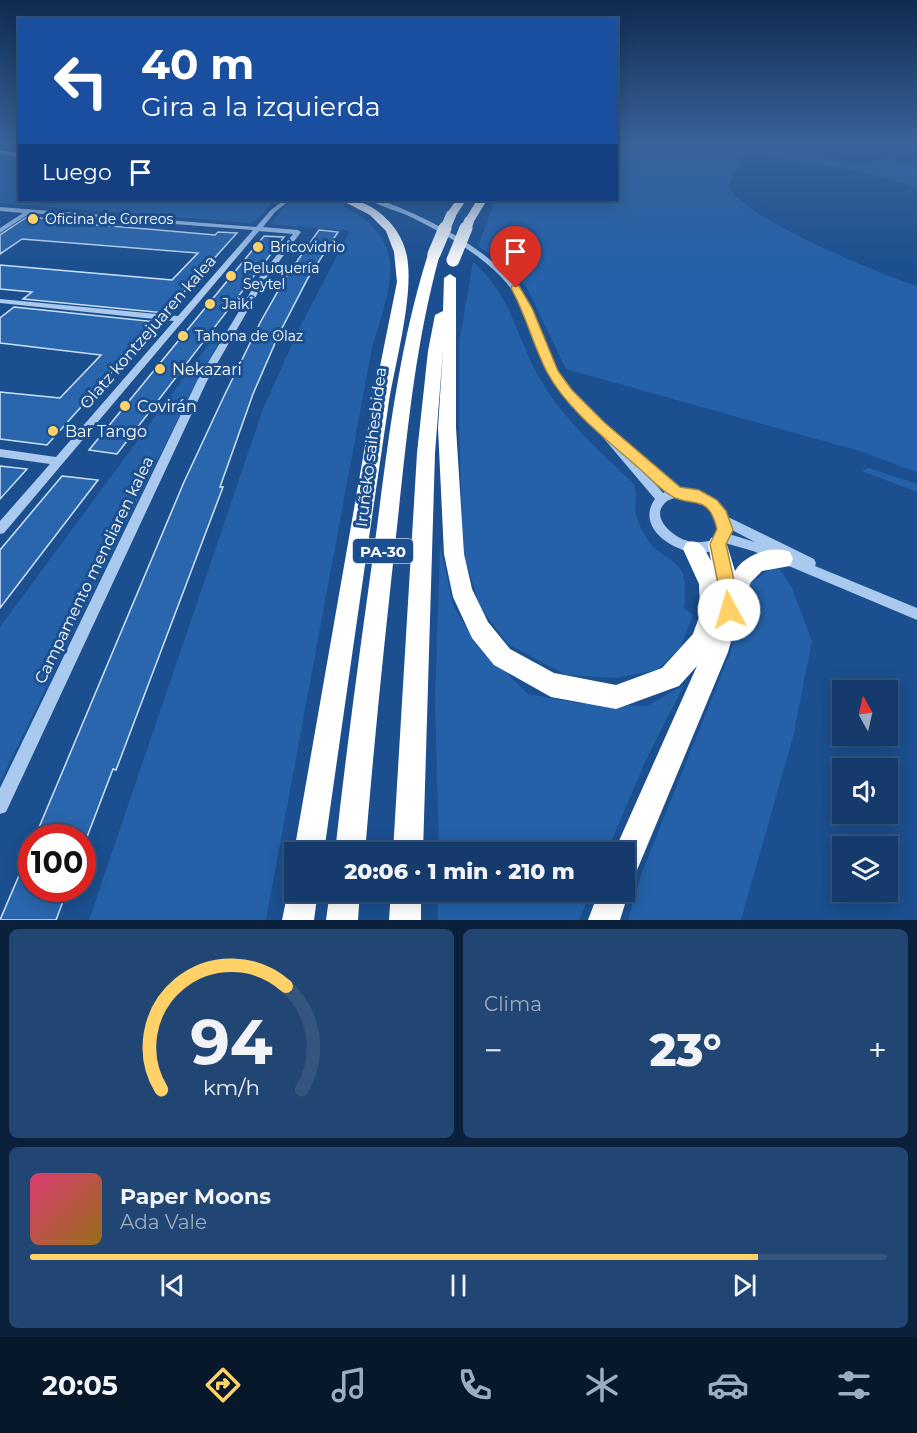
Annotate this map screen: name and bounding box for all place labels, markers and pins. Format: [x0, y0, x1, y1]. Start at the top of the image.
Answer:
place label: Oficina de Correos [45, 210, 173, 228]
marker: Oficina de Correos [26, 212, 40, 226]
pin [490, 226, 541, 288]
place label: Bricovidrio [270, 238, 345, 256]
marker: Bricovidrio [251, 240, 265, 254]
place label: Peluquería Seytel [243, 259, 319, 293]
marker: Peluquería Seytel [224, 269, 238, 283]
place label: Jaiki [221, 295, 253, 313]
marker: Jaiki [203, 297, 217, 311]
place label: Tahona de Olaz [195, 327, 303, 345]
marker: Tahona de Olaz [176, 329, 190, 343]
place label: Nekazari [172, 360, 242, 379]
marker: Nekazari [153, 362, 167, 376]
place label: Covirán [137, 397, 197, 416]
marker: Covirán [118, 399, 132, 413]
place label: Bar Tango [65, 422, 147, 441]
marker: Bar Tango [46, 424, 60, 438]

